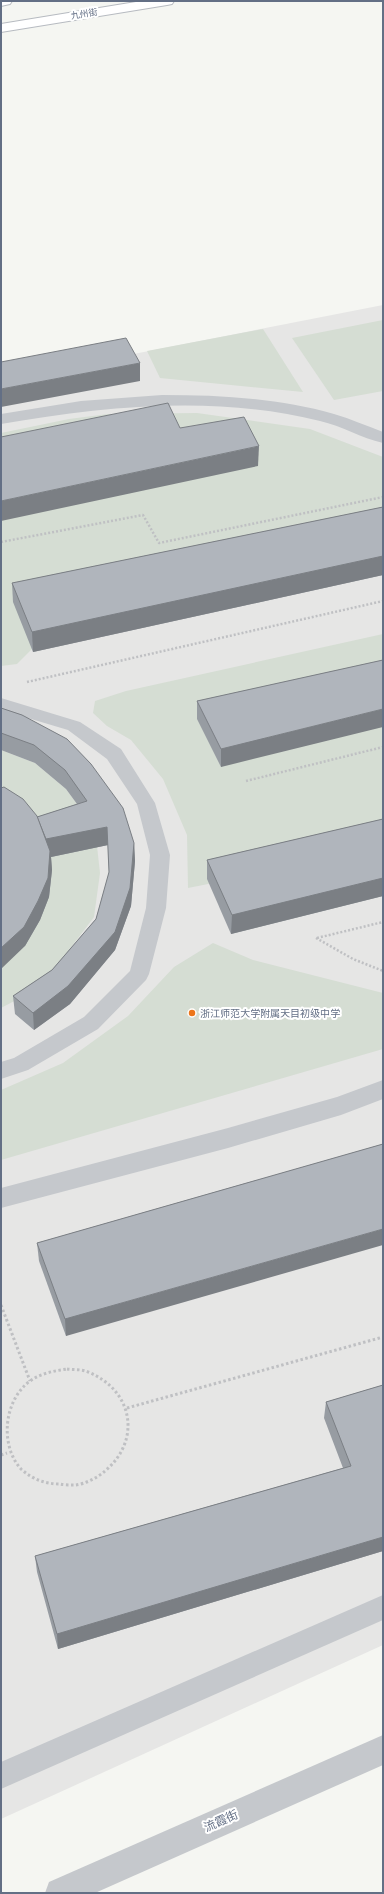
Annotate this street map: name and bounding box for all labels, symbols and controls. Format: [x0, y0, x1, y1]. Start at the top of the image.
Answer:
street label: 九州街 [70, 6, 98, 21]
place label: 浙江师范大学附属天目初级中学 [200, 1007, 340, 1019]
marker: 浙江师范大学附属天目初级中学 [187, 1008, 197, 1018]
street label: 流霞街 [202, 1807, 240, 1835]

